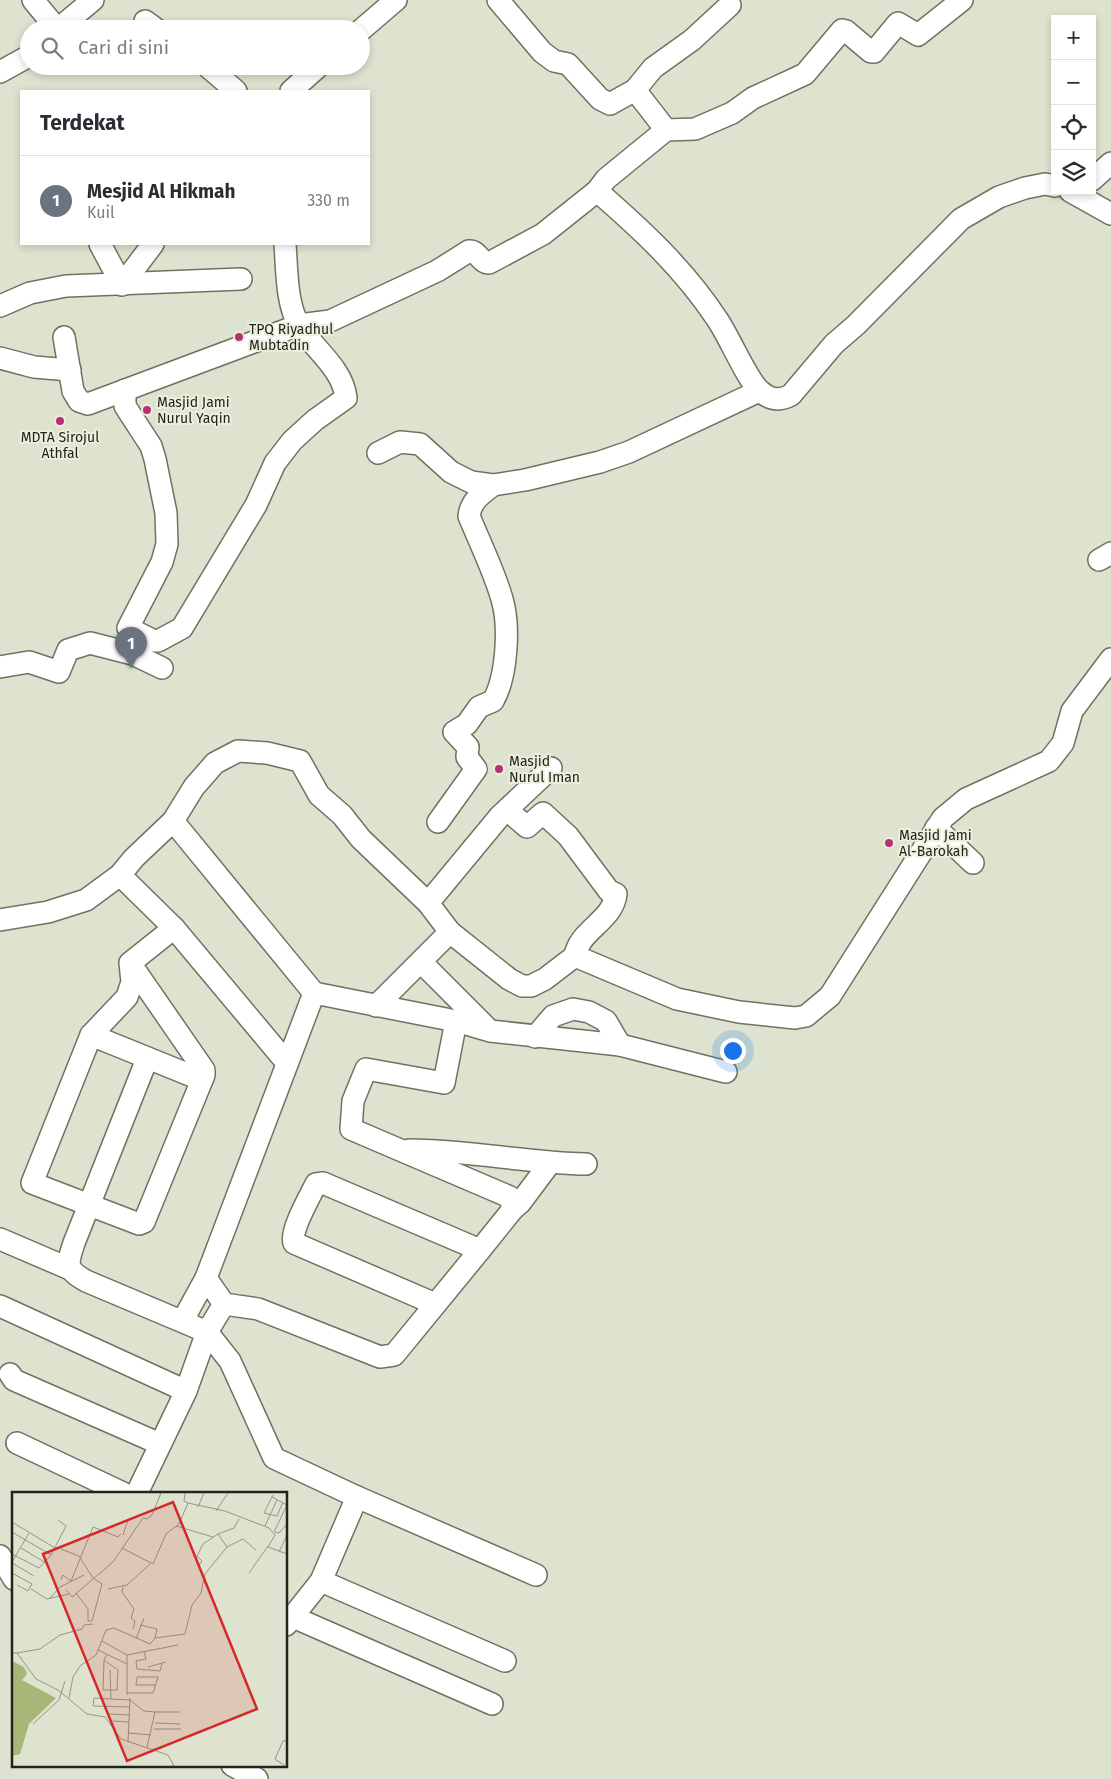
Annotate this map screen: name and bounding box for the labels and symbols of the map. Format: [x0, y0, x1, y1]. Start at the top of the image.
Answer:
place label: TPQ Riyadhul Mubtadin [249, 321, 333, 354]
marker: TPQ Riyadhul Mubtadin [233, 331, 245, 343]
place label: Masjid Jami Nurul Yaqin [157, 394, 231, 427]
marker: Masjid Jami Nurul Yaqin [141, 404, 153, 416]
marker: MDTA Sirojul Athfal [54, 415, 66, 427]
place label: MDTA Sirojul Athfal [21, 429, 99, 462]
pin: 1 [115, 627, 147, 668]
place label: Masjid Nurul Iman [509, 753, 580, 786]
marker: Masjid Nurul Iman [493, 763, 505, 775]
place label: Masjid Jami Al-Barokah [899, 827, 972, 860]
marker: Masjid Jami Al-Barokah [883, 837, 895, 849]
your location [720, 1038, 746, 1064]
inset map [12, 1492, 288, 1766]

